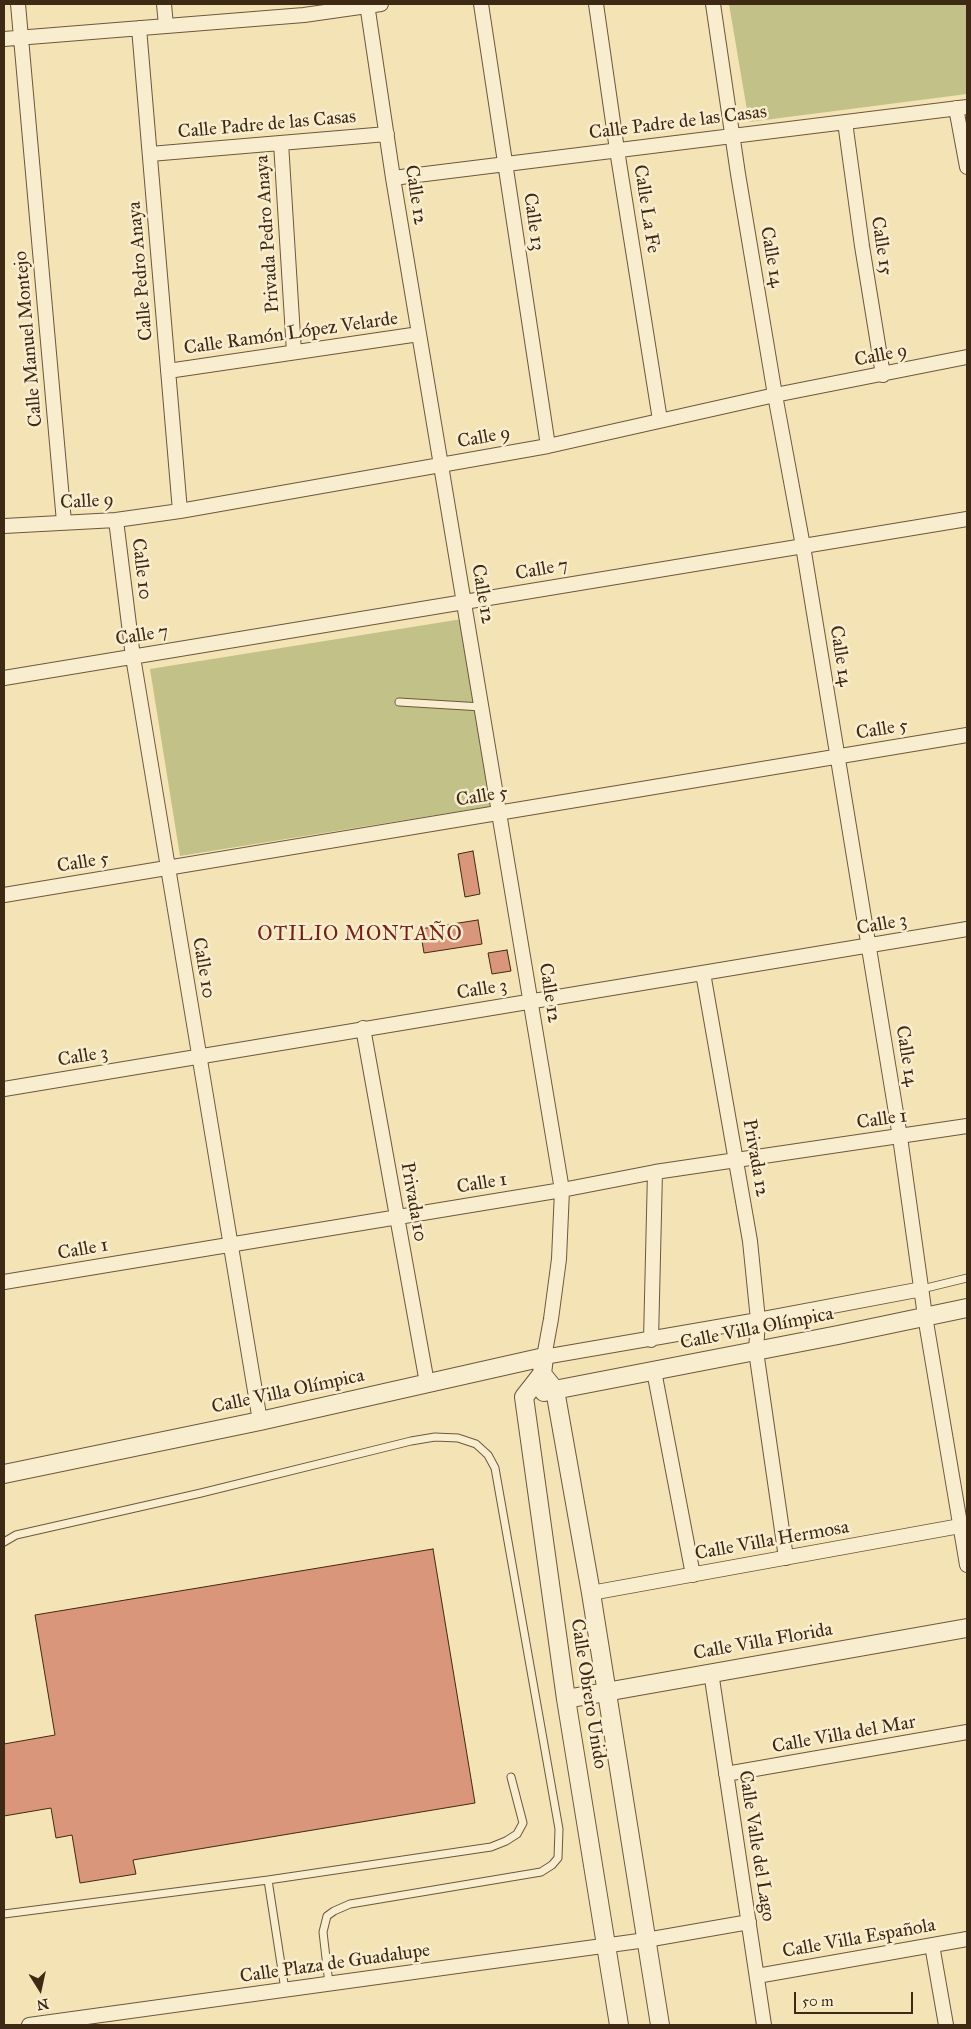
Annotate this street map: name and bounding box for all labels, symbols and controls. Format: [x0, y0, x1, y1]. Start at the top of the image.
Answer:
street label: Calle Padre de las Casas [588, 101, 768, 145]
street label: Calle Padre de las Casas [177, 106, 357, 144]
street label: Privada Pedro Anaya [251, 154, 285, 314]
street label: Calle La Fe [628, 163, 664, 255]
street label: Calle 12 [399, 164, 431, 226]
street label: Calle 13 [518, 192, 548, 252]
street label: Calle Pedro Anaya [124, 200, 158, 342]
street label: Calle 15 [865, 215, 897, 277]
street label: Calle 14 [754, 225, 788, 289]
street label: Calle Manuel Montejo [10, 250, 48, 428]
street label: Calle Ramón López Velarde [182, 308, 400, 360]
street label: Calle 9 [853, 340, 909, 372]
street label: Calle 9 [456, 422, 512, 454]
street label: Calle 9 [60, 489, 114, 515]
street label: Calle 10 [126, 537, 156, 601]
street label: Calle 7 [514, 554, 570, 586]
street label: Calle 12 [466, 562, 498, 626]
street label: Calle 7 [114, 621, 170, 651]
street label: Calle 14 [824, 624, 856, 688]
street label: Calle 5 [855, 715, 909, 745]
street label: Calle 5 [455, 782, 509, 812]
street label: Calle 5 [56, 848, 110, 878]
street label: Calle 3 [855, 909, 909, 941]
district label: OTILIO MONTAÑO [256, 923, 464, 947]
street label: Calle 10 [186, 936, 220, 1000]
street label: Calle 12 [533, 962, 565, 1024]
street label: Calle 3 [455, 975, 509, 1005]
street label: Calle 14 [890, 1024, 922, 1088]
street label: Calle 3 [56, 1042, 110, 1072]
street label: Calle 1 [855, 1105, 909, 1135]
street label: Privada 12 [737, 1117, 773, 1199]
street label: Privada 10 [395, 1161, 431, 1243]
street label: Calle 1 [455, 1169, 509, 1199]
street label: Calle 1 [56, 1234, 110, 1266]
street label: Calle Villa Olímpica [678, 1303, 836, 1355]
street label: Calle Villa Olímpica [210, 1365, 366, 1419]
street label: Calle Villa Hermosa [693, 1516, 851, 1566]
street label: Calle Obrero Unido [565, 1617, 611, 1771]
street label: Calle Villa Florida [692, 1619, 834, 1665]
street label: Calle Villa del Mar [770, 1711, 918, 1759]
street label: Calle Valle del Lago [733, 1769, 779, 1923]
street label: Calle Villa Española [781, 1914, 937, 1964]
street label: Calle Plaza de Guadalupe [238, 1939, 432, 1989]
north arrow [15, 1964, 65, 2014]
scale bar [796, 1982, 915, 2014]
text: 50 m [802, 1992, 834, 2010]
text: N [35, 1995, 50, 2014]

